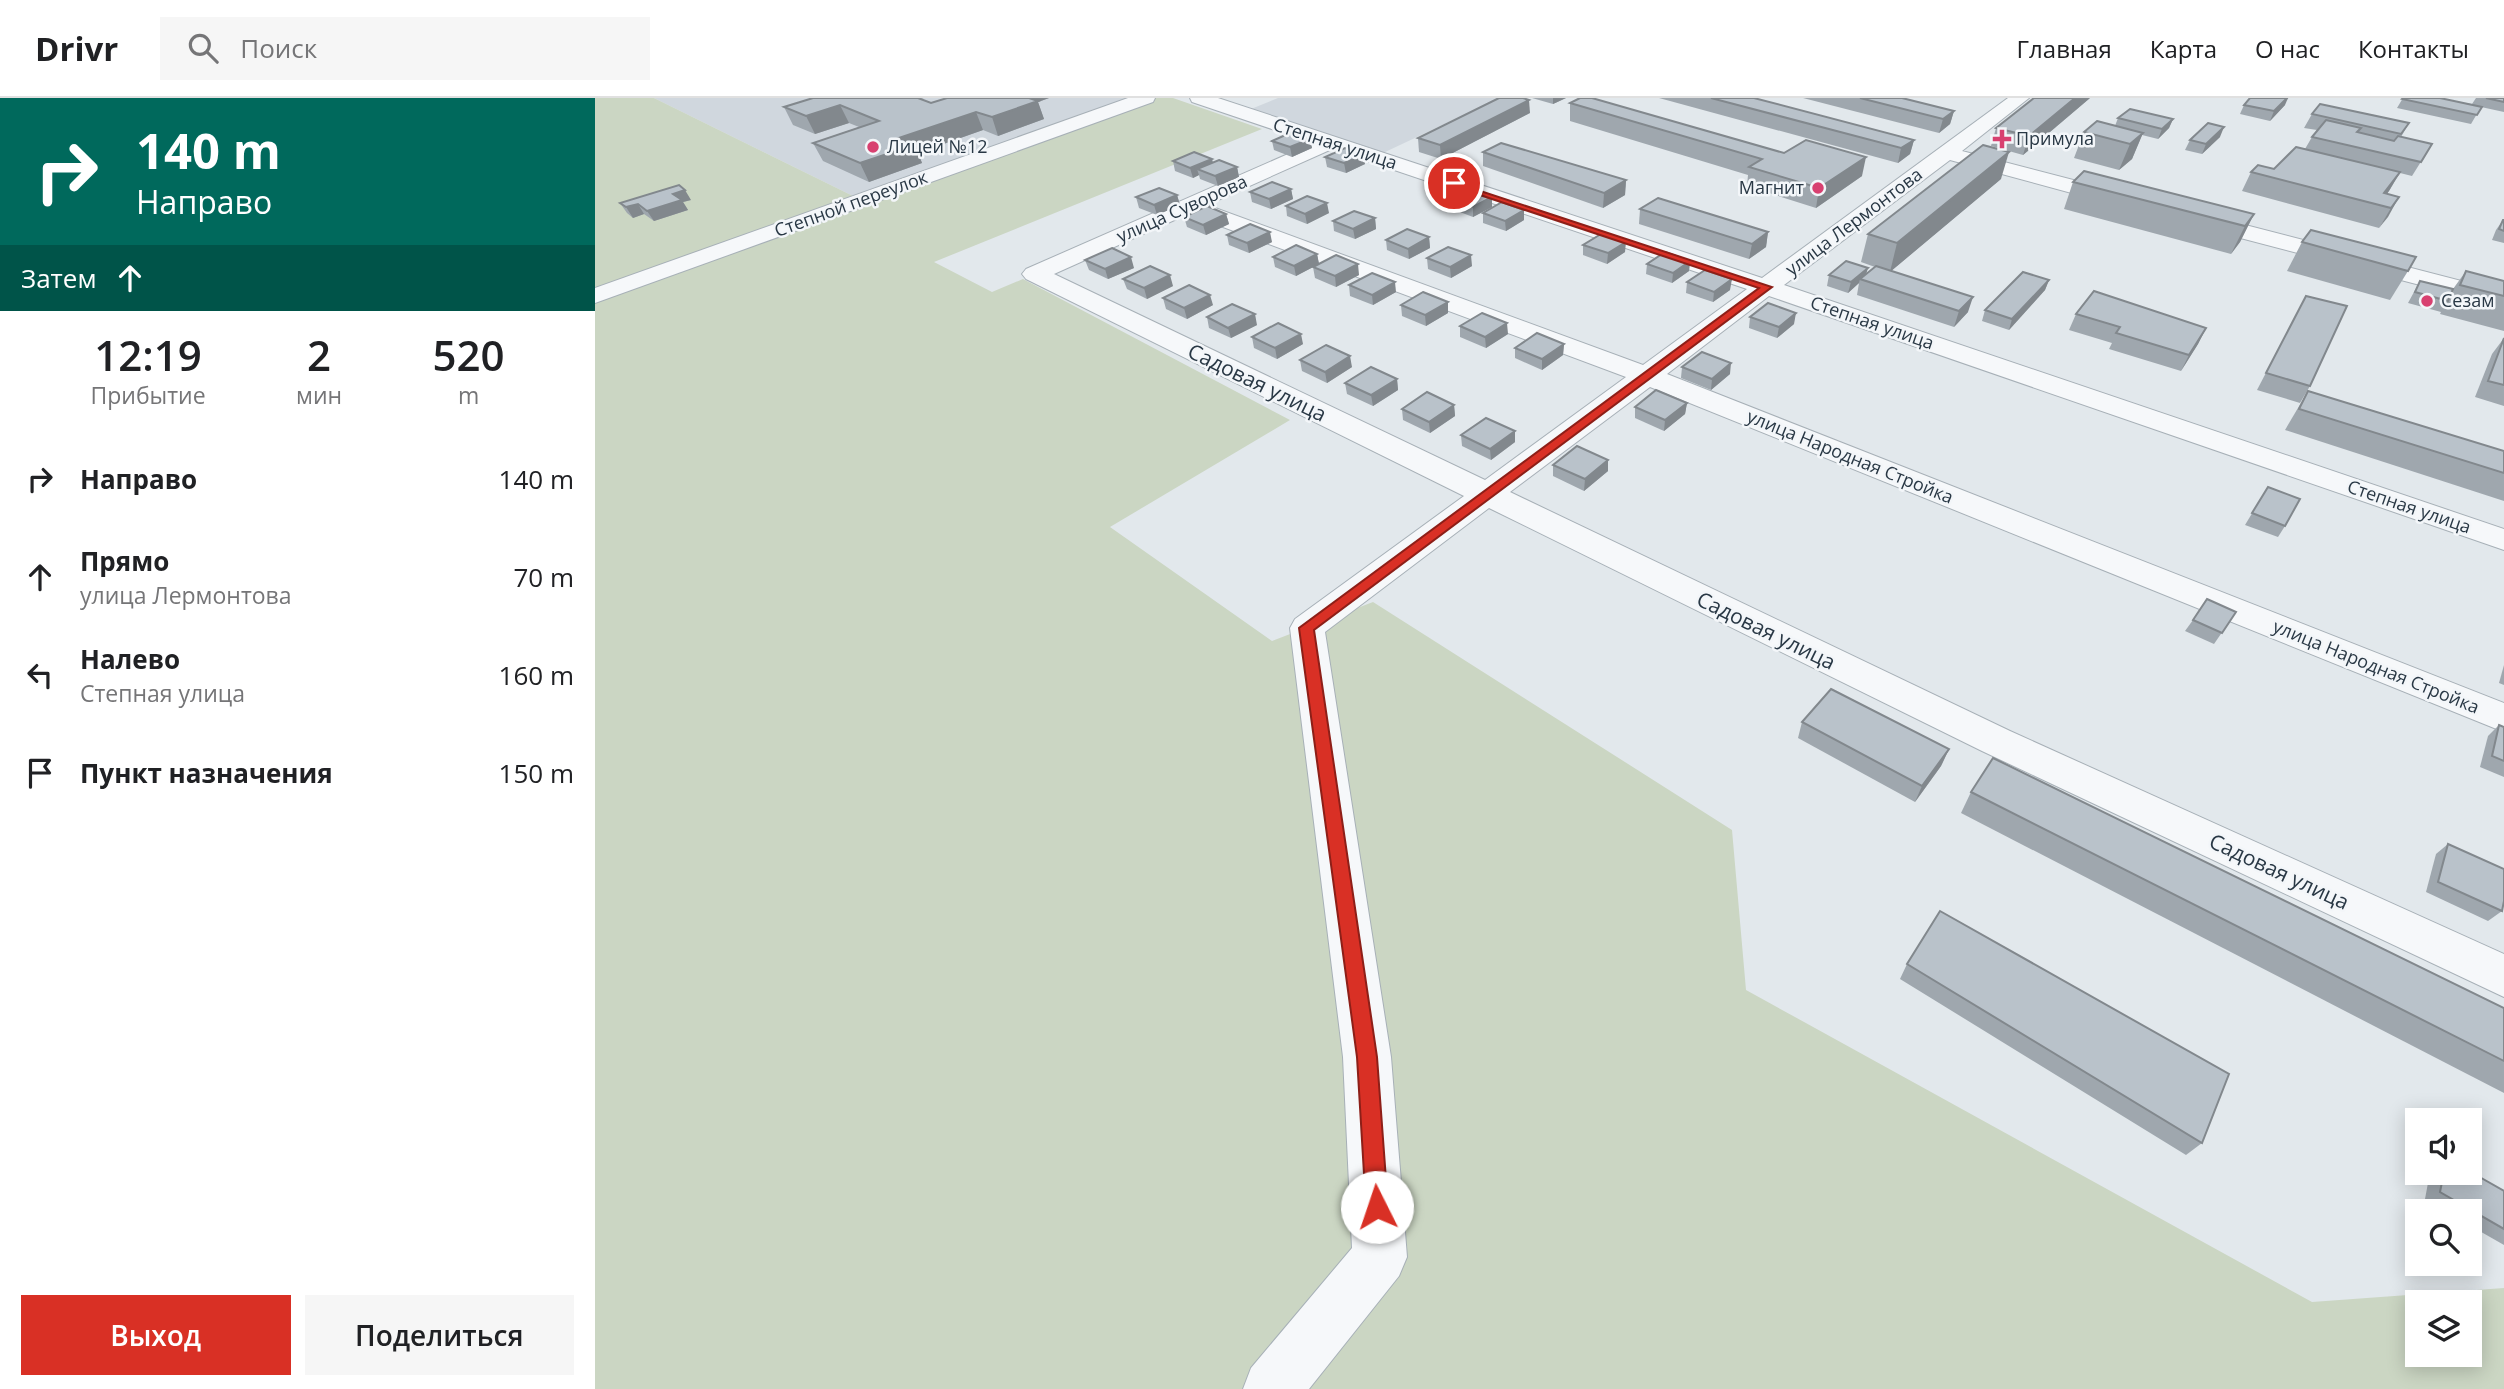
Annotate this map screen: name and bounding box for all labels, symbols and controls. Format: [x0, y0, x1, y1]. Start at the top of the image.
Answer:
search box [160, 17, 650, 80]
text: Drivr [35, 26, 118, 71]
icon: search [184, 29, 222, 67]
text: Поиск [240, 30, 317, 66]
text: Главная [2017, 32, 2112, 65]
text: Карта [2150, 32, 2217, 65]
text: О нас [2255, 32, 2320, 65]
text: Контакты [2358, 32, 2469, 65]
street label: Степная улица [1270, 112, 1400, 174]
text: 140 m [136, 117, 281, 183]
icon: right [21, 126, 112, 217]
place label: Примула [2016, 126, 2094, 150]
marker: Примула [1994, 131, 2010, 147]
place label: Лицей №12 [887, 134, 988, 158]
marker: Лицей №12 [865, 139, 881, 155]
pin [1424, 153, 1484, 213]
street label: улица Лермонтова [1780, 162, 1927, 281]
street label: Степной переулок [771, 164, 931, 242]
icon: arrive [1435, 164, 1473, 202]
street label: улица Суворова [1113, 169, 1251, 248]
place label: Магнит [1739, 175, 1805, 199]
text: Направо [136, 180, 272, 223]
marker: Магнит [1810, 180, 1826, 196]
icon: ahead [111, 259, 149, 297]
text: Затем [21, 260, 97, 296]
place label: Сезам [2441, 288, 2494, 312]
street label: Степная улица [1807, 290, 1937, 354]
marker: Сезам [2419, 293, 2435, 309]
text: 12:19 [94, 326, 202, 383]
text: 2 [307, 326, 331, 383]
text: 520 [433, 326, 505, 383]
street label: Садовая улица [1183, 336, 1331, 428]
text: Прибытие [90, 379, 206, 411]
text: мин [296, 379, 342, 411]
text: m [458, 379, 479, 411]
street label: улица Народная Стройка [1744, 404, 1957, 509]
icon: right [21, 460, 59, 498]
text: Направо [80, 461, 197, 497]
text: 140 m [499, 461, 574, 497]
street label: Степная улица [2344, 474, 2474, 538]
text: Прямо [80, 543, 169, 579]
icon: ahead [21, 558, 59, 596]
text: 70 m [513, 559, 574, 595]
text: улица Лермонтова [80, 579, 292, 611]
street label: Садовая улица [1692, 584, 1840, 676]
street label: улица Народная Стройка [2270, 614, 2483, 719]
text: Налево [80, 641, 180, 677]
icon: left [21, 656, 59, 694]
text: 160 m [499, 657, 574, 693]
text: Степная улица [80, 677, 245, 709]
icon: arrive [21, 754, 59, 792]
text: Пункт назначения [80, 755, 333, 791]
text: 150 m [499, 755, 574, 791]
street label: Садовая улица [2205, 826, 2354, 916]
map controls [2405, 1108, 2482, 1367]
button: sound [2405, 1108, 2482, 1185]
position arrow [1340, 1170, 1414, 1244]
button: search [2405, 1199, 2482, 1276]
button: layers [2405, 1290, 2482, 1367]
button: Выход [21, 1295, 291, 1375]
button: Поделиться [305, 1295, 574, 1375]

